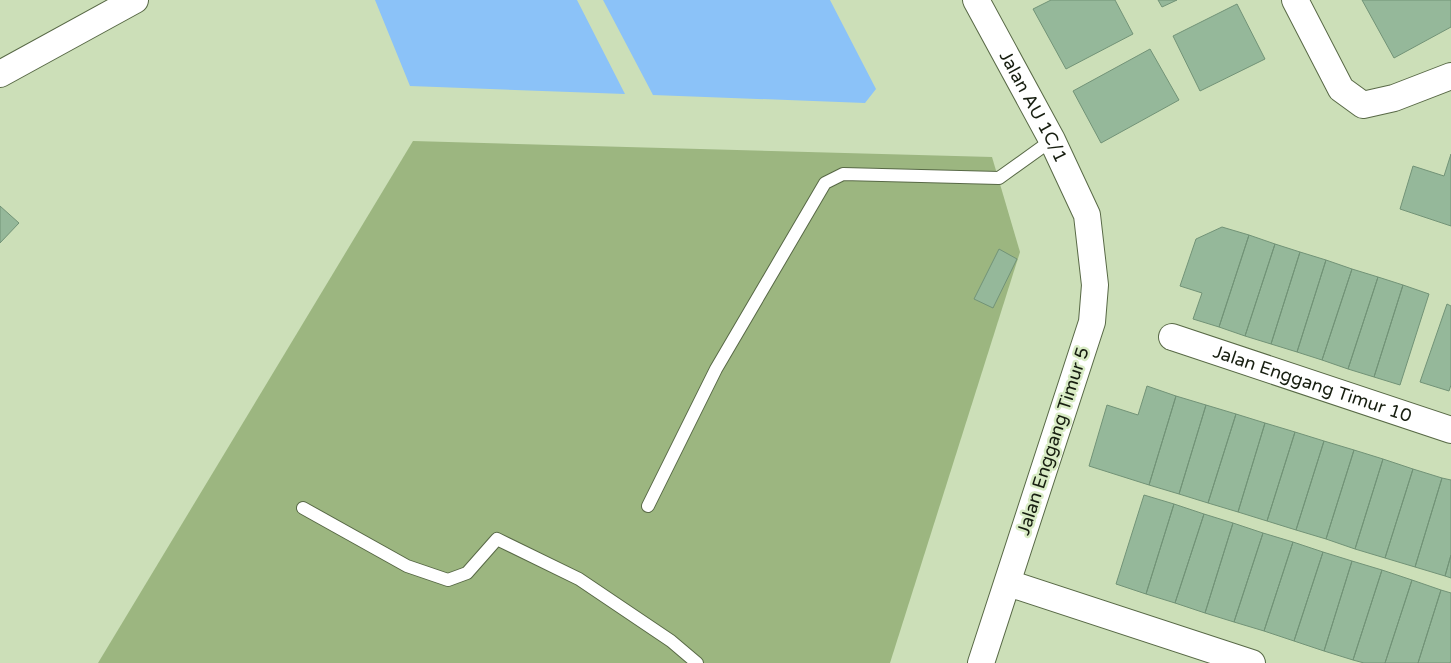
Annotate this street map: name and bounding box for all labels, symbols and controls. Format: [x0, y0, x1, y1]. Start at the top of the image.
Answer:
street label: Jalan AU 1C/1 [995, 47, 1072, 166]
street label: Jalan Enggang Timur 10 [1210, 340, 1414, 427]
street label: Jalan Enggang Timur 5 [1012, 344, 1094, 538]

